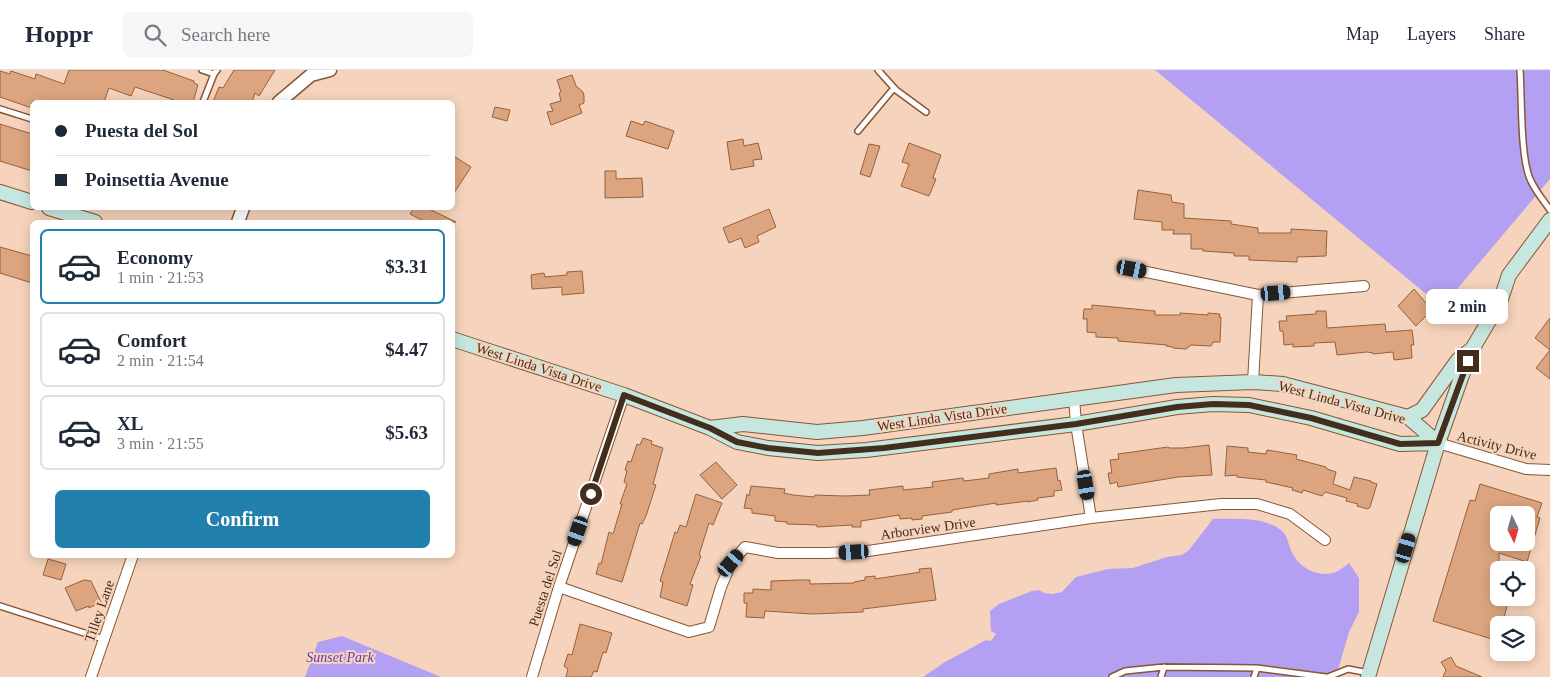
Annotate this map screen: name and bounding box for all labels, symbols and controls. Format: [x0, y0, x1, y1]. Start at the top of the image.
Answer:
search box [123, 12, 473, 57]
text: Hoppr [25, 21, 93, 47]
icon: search [141, 21, 169, 49]
text: Search here [181, 24, 270, 45]
text: Map [1346, 24, 1379, 44]
text: Layers [1407, 24, 1456, 44]
text: Share [1484, 24, 1525, 44]
text: Puesta del Sol [85, 120, 198, 141]
text: Poinsettia Avenue [85, 169, 229, 190]
icon: car [57, 244, 102, 289]
text: Economy [117, 247, 193, 268]
text: $3.31 [385, 256, 428, 277]
car [1115, 259, 1148, 279]
text: 1 min · 21:53 [117, 269, 204, 286]
car [1260, 284, 1291, 302]
callout: 2 min [1427, 288, 1509, 324]
text: 2 min [1448, 298, 1486, 315]
icon: car [57, 327, 102, 372]
text: Comfort [117, 330, 187, 351]
text: $4.47 [385, 339, 428, 360]
street label: West Linda Vista Drive [474, 340, 604, 395]
route end [1457, 350, 1479, 372]
text: 2 min · 21:54 [117, 352, 204, 369]
street label: West Linda Vista Drive [1277, 378, 1407, 427]
street label: West Linda Vista Drive [876, 401, 1008, 434]
icon: car [57, 410, 102, 455]
text: XL [117, 413, 143, 434]
text: $5.63 [385, 422, 428, 443]
street label: Activity Drive [1456, 428, 1538, 463]
text: 3 min · 21:55 [117, 435, 204, 452]
car [1076, 469, 1095, 501]
route start [580, 483, 602, 505]
button: Confirm [55, 490, 430, 548]
north arrow [1490, 506, 1535, 551]
map controls [1490, 506, 1535, 661]
car [566, 514, 589, 548]
street label: Arborview Drive [879, 514, 977, 543]
car [1394, 531, 1417, 565]
car [838, 544, 869, 560]
car [715, 547, 746, 579]
street label: Puesta del Sol [526, 548, 565, 628]
button: locate [1490, 561, 1535, 606]
street label: Tilley Lane [82, 578, 117, 644]
button: layers [1490, 616, 1535, 661]
park label: Sunset Park [306, 650, 374, 665]

